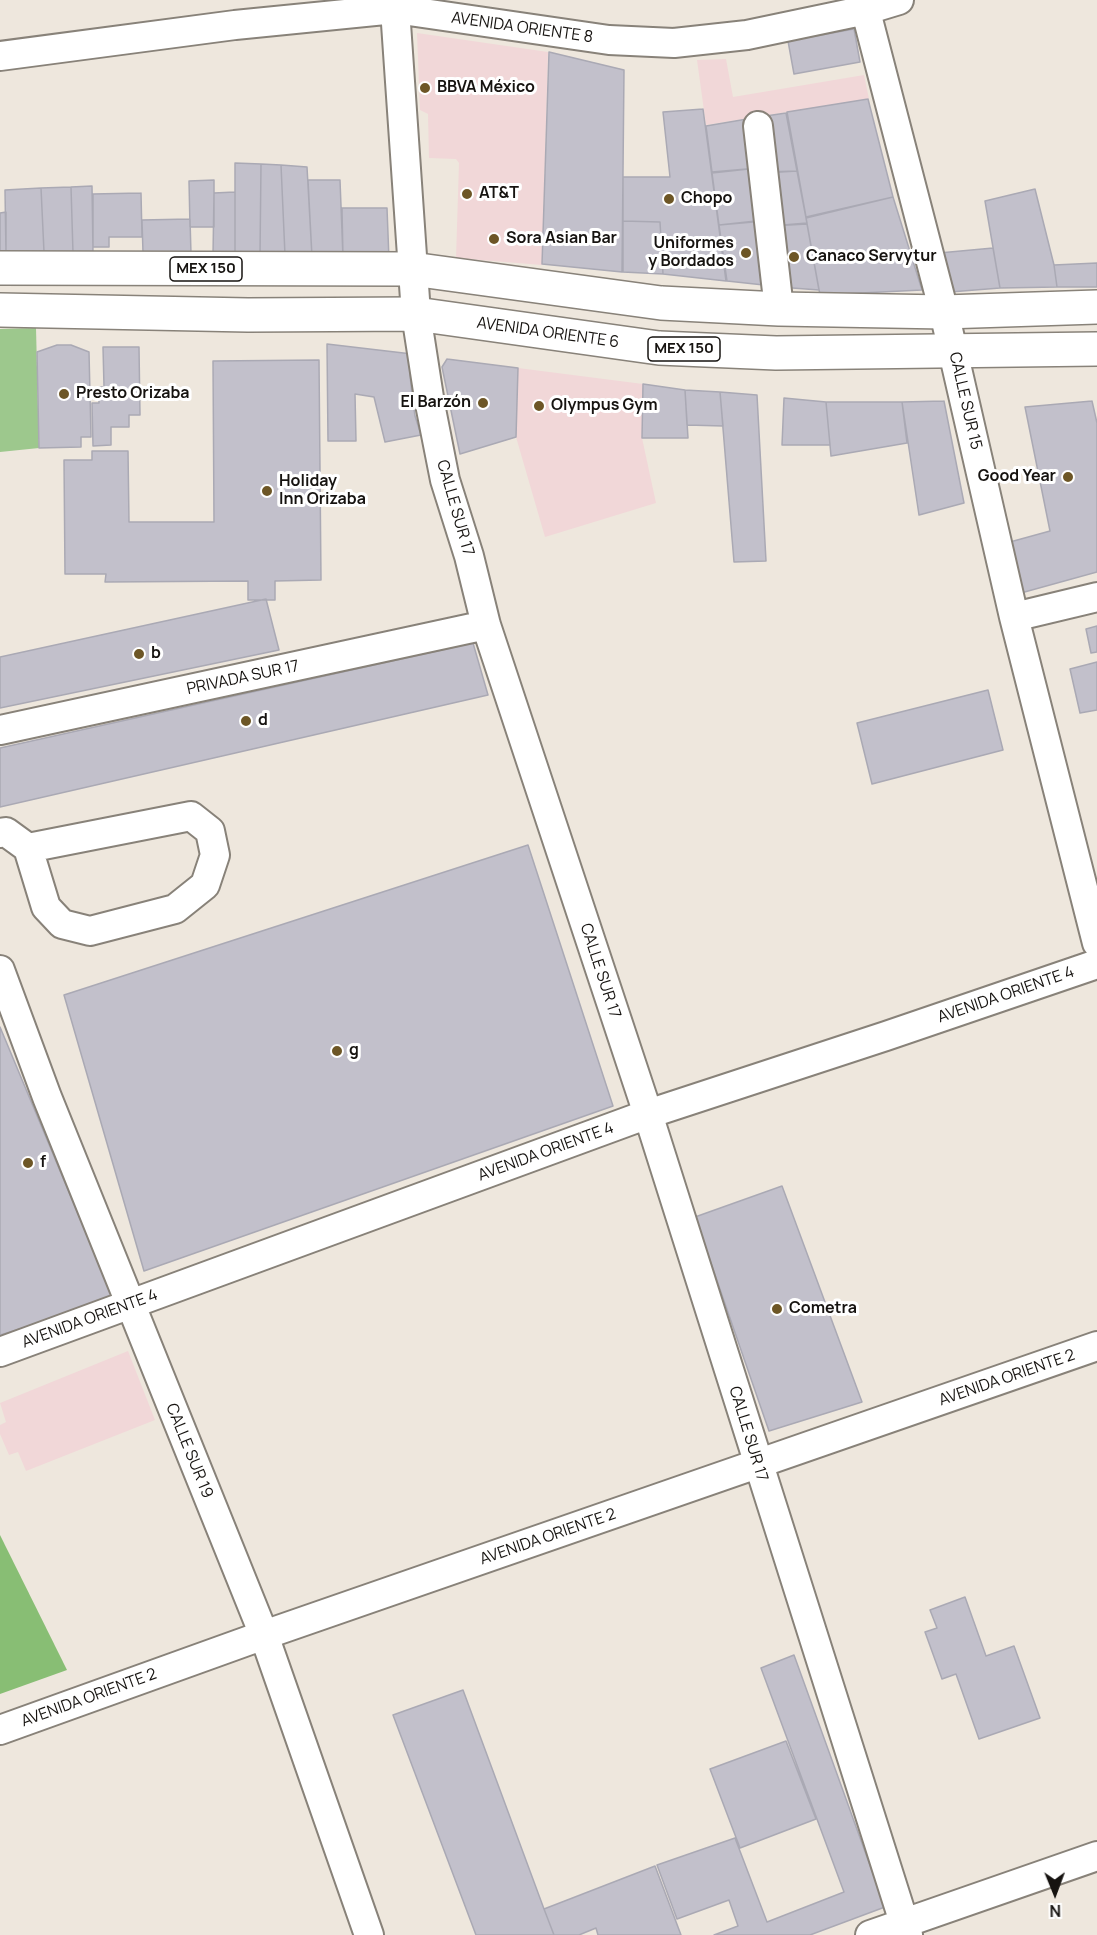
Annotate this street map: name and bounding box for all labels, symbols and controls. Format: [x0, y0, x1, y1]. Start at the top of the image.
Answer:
street label: AVENIDA ORIENTE 8 [450, 9, 594, 47]
place label: BBVA México [437, 78, 535, 98]
marker: BBVA México [418, 81, 432, 95]
place label: AT&T [479, 184, 519, 204]
marker: AT&T [460, 187, 474, 201]
place label: Chopo [681, 189, 732, 209]
marker: Chopo [662, 192, 676, 206]
place label: Sora Asian Bar [506, 229, 617, 249]
marker: Sora Asian Bar [487, 232, 501, 246]
place label: Uniformes y Bordados [648, 234, 734, 272]
marker: Uniformes y Bordados [739, 246, 753, 260]
place label: Canaco Servytur [806, 247, 937, 267]
marker: Canaco Servytur [787, 250, 801, 264]
road number: MEX 150 [170, 257, 242, 281]
street label: AVENIDA ORIENTE 6 [476, 314, 620, 352]
road number: MEX 150 [648, 337, 720, 361]
street label: CALLE SUR 15 [944, 350, 986, 452]
place label: Presto Orizaba [76, 384, 190, 404]
marker: Presto Orizaba [57, 387, 71, 401]
place label: El Barzón [400, 393, 471, 413]
marker: El Barzón [476, 396, 490, 410]
place label: Olympus Gym [551, 396, 658, 416]
marker: Olympus Gym [532, 399, 546, 413]
street label: CALLE SUR 17 [432, 458, 478, 558]
place label: Good Year [978, 467, 1056, 487]
marker: Good Year [1061, 470, 1075, 484]
place label: Holiday Inn Orizaba [279, 472, 366, 510]
marker: Holiday Inn Orizaba [260, 484, 274, 498]
place label: b [151, 644, 161, 664]
marker: b [132, 647, 146, 661]
street label: PRIVADA SUR 17 [185, 657, 301, 699]
place label: d [258, 711, 268, 731]
marker: d [239, 714, 253, 728]
street label: CALLE SUR 17 [576, 921, 624, 1021]
street label: AVENIDA ORIENTE 4 [935, 963, 1077, 1027]
place label: g [349, 1041, 359, 1061]
marker: g [330, 1044, 344, 1058]
street label: AVENIDA ORIENTE 4 [476, 1119, 616, 1185]
place label: f [40, 1153, 46, 1173]
marker: f [21, 1156, 35, 1170]
street label: AVENIDA ORIENTE 4 [20, 1286, 160, 1352]
place label: Cometra [789, 1299, 857, 1319]
marker: Cometra [770, 1302, 784, 1316]
street label: AVENIDA ORIENTE 2 [936, 1346, 1078, 1410]
street label: CALLE SUR 17 [724, 1384, 772, 1484]
street label: CALLE SUR 19 [161, 1401, 217, 1501]
street label: AVENIDA ORIENTE 2 [477, 1505, 619, 1569]
street label: AVENIDA ORIENTE 2 [19, 1665, 159, 1731]
north arrow [1025, 1863, 1085, 1923]
text: N [1049, 1900, 1061, 1922]

